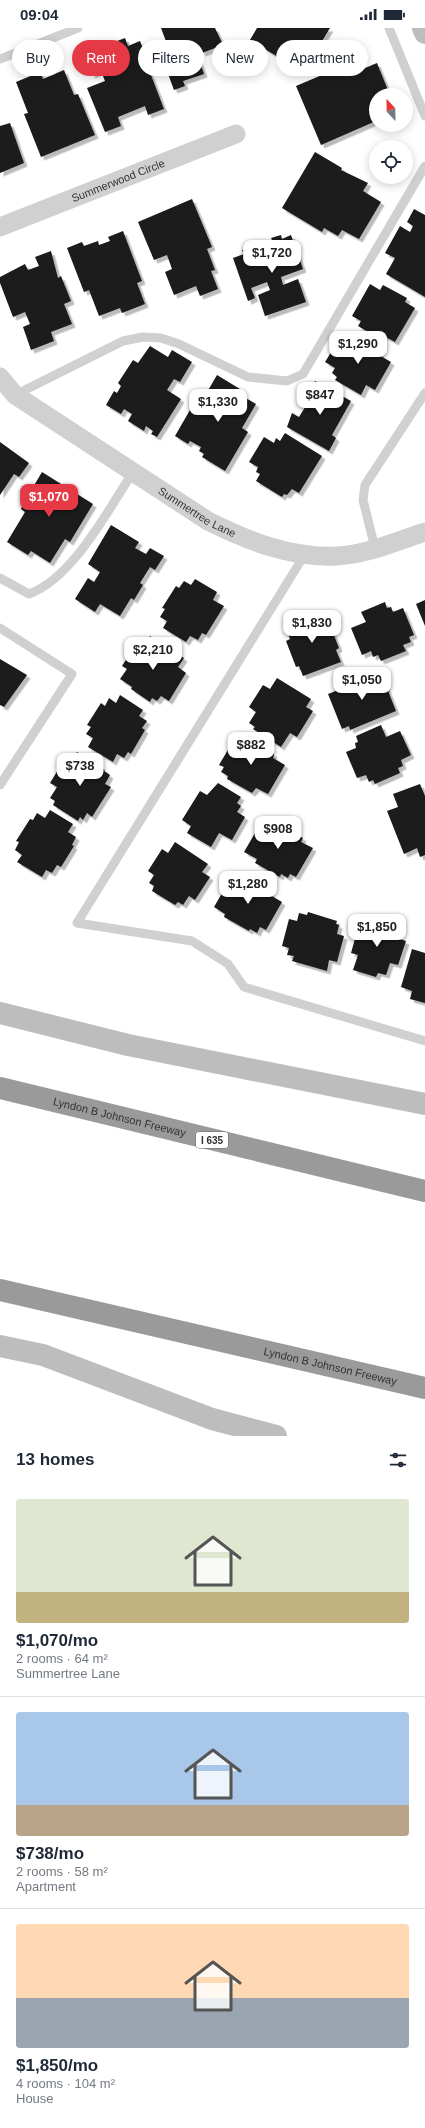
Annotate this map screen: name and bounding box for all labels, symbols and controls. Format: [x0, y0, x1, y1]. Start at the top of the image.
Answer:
text: 09:04 [20, 6, 58, 23]
chip: Buy [12, 40, 64, 76]
chip: Rent [72, 40, 130, 76]
chip: Filters [138, 40, 204, 76]
chip: New [212, 40, 268, 76]
chip: Apartment [276, 40, 368, 76]
north arrow [369, 88, 413, 132]
map controls [369, 88, 413, 184]
button: locate [369, 140, 413, 184]
street label: Summerwood Circle [70, 157, 166, 204]
pin: $1,720 [239, 240, 305, 274]
text: $1,720 [252, 245, 292, 260]
pin: $1,290 [325, 331, 391, 365]
text: $1,290 [338, 336, 378, 351]
pin: $847 [296, 382, 344, 416]
text: $847 [306, 387, 334, 402]
pin: $1,330 [185, 389, 251, 423]
text: $1,330 [198, 394, 238, 409]
pin: $1,070 [16, 484, 82, 518]
street label: Summertree Lane [156, 484, 238, 539]
text: $1,070 [29, 489, 69, 504]
pin: $1,830 [279, 610, 345, 644]
text: $1,830 [292, 615, 332, 630]
pin: $2,210 [120, 637, 186, 671]
text: $2,210 [133, 642, 173, 657]
pin: $1,050 [329, 667, 395, 701]
text: $1,050 [342, 672, 382, 687]
pin: $882 [227, 732, 275, 766]
text: $882 [237, 737, 265, 752]
pin: $738 [56, 753, 104, 787]
text: $738 [66, 758, 94, 773]
pin: $908 [254, 816, 302, 850]
text: $908 [264, 821, 292, 836]
pin: $1,280 [215, 871, 281, 905]
text: $1,280 [228, 876, 268, 891]
pin: $1,850 [344, 914, 410, 948]
text: $1,850 [357, 919, 397, 934]
street label: Lyndon B Johnson Freeway [52, 1095, 188, 1139]
road number: I 635 [196, 1132, 228, 1148]
street label: Lyndon B Johnson Freeway [263, 1345, 398, 1387]
icon: filters [387, 1449, 409, 1471]
text: 13 homes [16, 1450, 94, 1469]
icon: home [177, 1525, 249, 1597]
text: $1,070/mo [16, 1631, 98, 1650]
text: 2 rooms · 64 m² [16, 1651, 108, 1666]
text: Summertree Lane [16, 1666, 120, 1681]
icon: home [177, 1738, 249, 1810]
text: $738/mo [16, 1844, 84, 1863]
text: 2 rooms · 58 m² [16, 1864, 108, 1879]
text: Apartment [16, 1879, 76, 1894]
icon: home [177, 1950, 249, 2022]
text: $1,850/mo [16, 2056, 98, 2075]
text: 4 rooms · 104 m² [16, 2076, 115, 2091]
text: House [16, 2091, 54, 2106]

